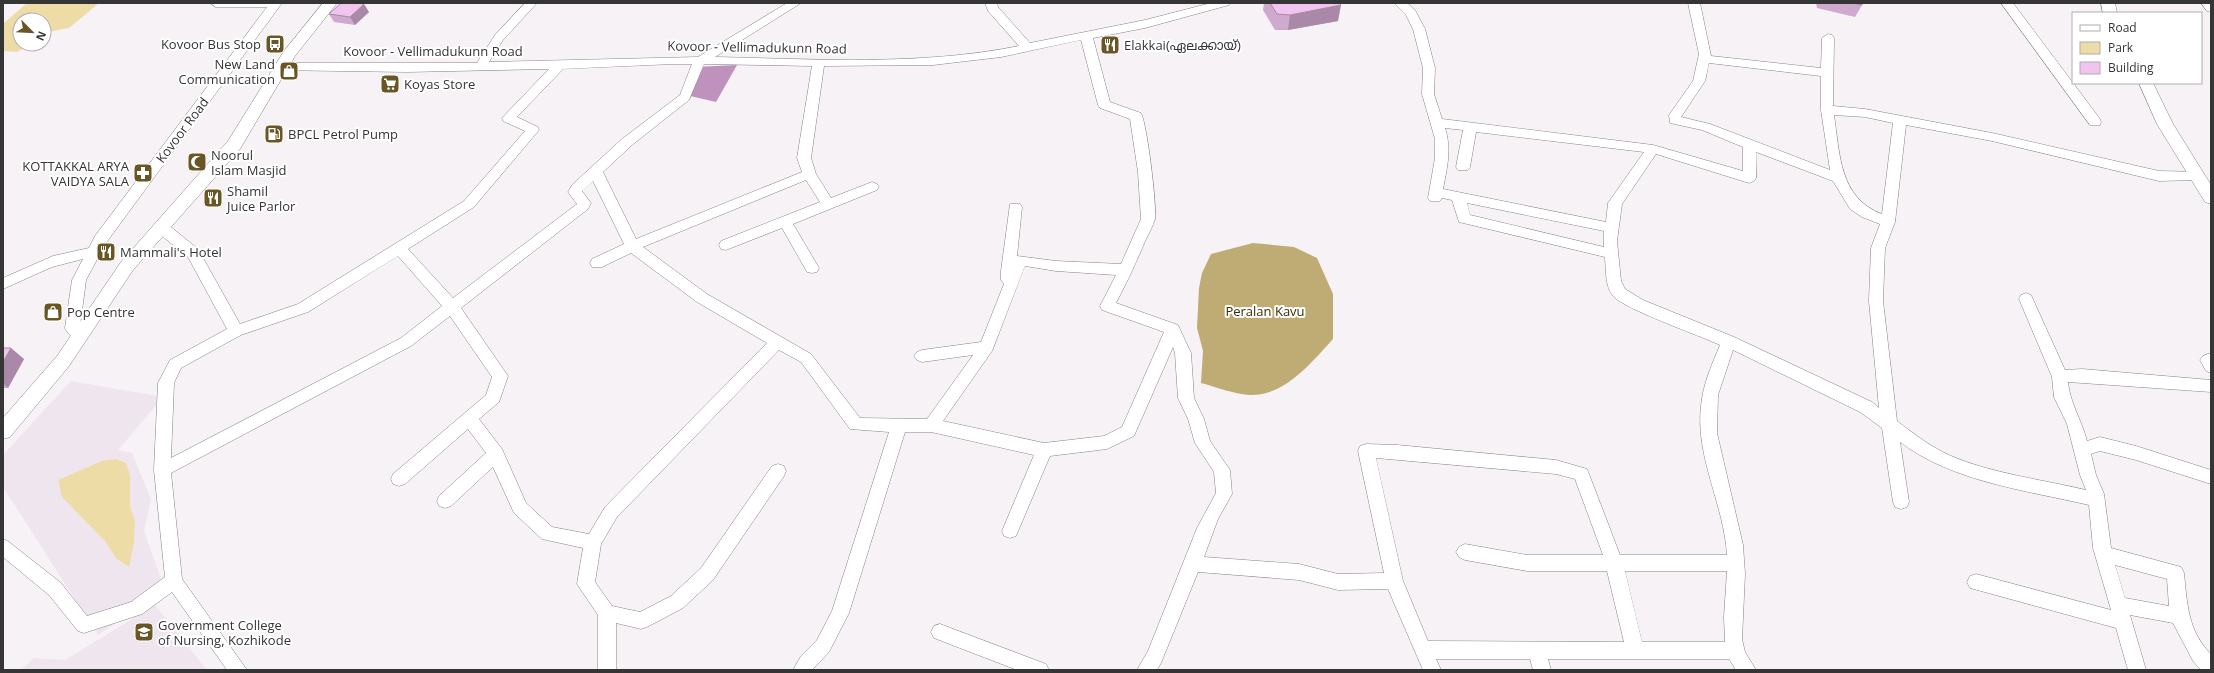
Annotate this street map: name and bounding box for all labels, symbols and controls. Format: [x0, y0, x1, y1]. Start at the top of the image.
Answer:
north arrow [12, 12, 52, 52]
legend [2072, 12, 2202, 84]
text: Road [2108, 19, 2137, 36]
text: N [33, 29, 50, 43]
bus stop icon: Kovoor Bus Stop [264, 33, 286, 55]
restaurant icon: Elakkai(ഏലക്കായ്) [1099, 34, 1121, 56]
place label: Kovoor Bus Stop [161, 35, 261, 53]
street label: Kovoor - Vellimadukunn Road [667, 36, 847, 58]
place label: Elakkai(ഏലക്കായ്) [1124, 36, 1241, 54]
text: Park [2108, 39, 2134, 56]
street label: Kovoor - Vellimadukunn Road [343, 42, 523, 60]
place label: New Land Communication [179, 55, 275, 88]
text: Building [2108, 59, 2154, 76]
shop icon: New Land Communication [278, 60, 300, 82]
supermarket icon: Koyas Store [379, 73, 401, 95]
place label: Koyas Store [404, 75, 475, 93]
street label: Kovoor Road [151, 94, 213, 166]
fuel station icon: BPCL Petrol Pump [263, 123, 285, 145]
place label: BPCL Petrol Pump [288, 125, 398, 143]
place label: Noorul Islam Masjid [211, 146, 286, 179]
mosque icon: Noorul Islam Masjid [186, 151, 208, 173]
place label: KOTTAKKAL ARYA VAIDYA SALA [22, 157, 130, 190]
pharmacy icon: KOTTAKKAL ARYA VAIDYA SALA [132, 162, 154, 184]
place label: Shamil Juice Parlor [225, 182, 296, 215]
restaurant icon: Shamil Juice Parlor [202, 187, 224, 209]
restaurant icon: Mammali's Hotel [95, 241, 117, 263]
place label: Mammali's Hotel [120, 243, 222, 261]
shop icon: Pop Centre [42, 301, 64, 323]
park label: Peralan Kavu [1225, 302, 1305, 320]
place label: Pop Centre [67, 303, 135, 321]
place label: Government College of Nursing, Kozhikode [158, 616, 291, 649]
school or university icon: Government College of Nursing, Kozhikode [133, 621, 155, 643]

